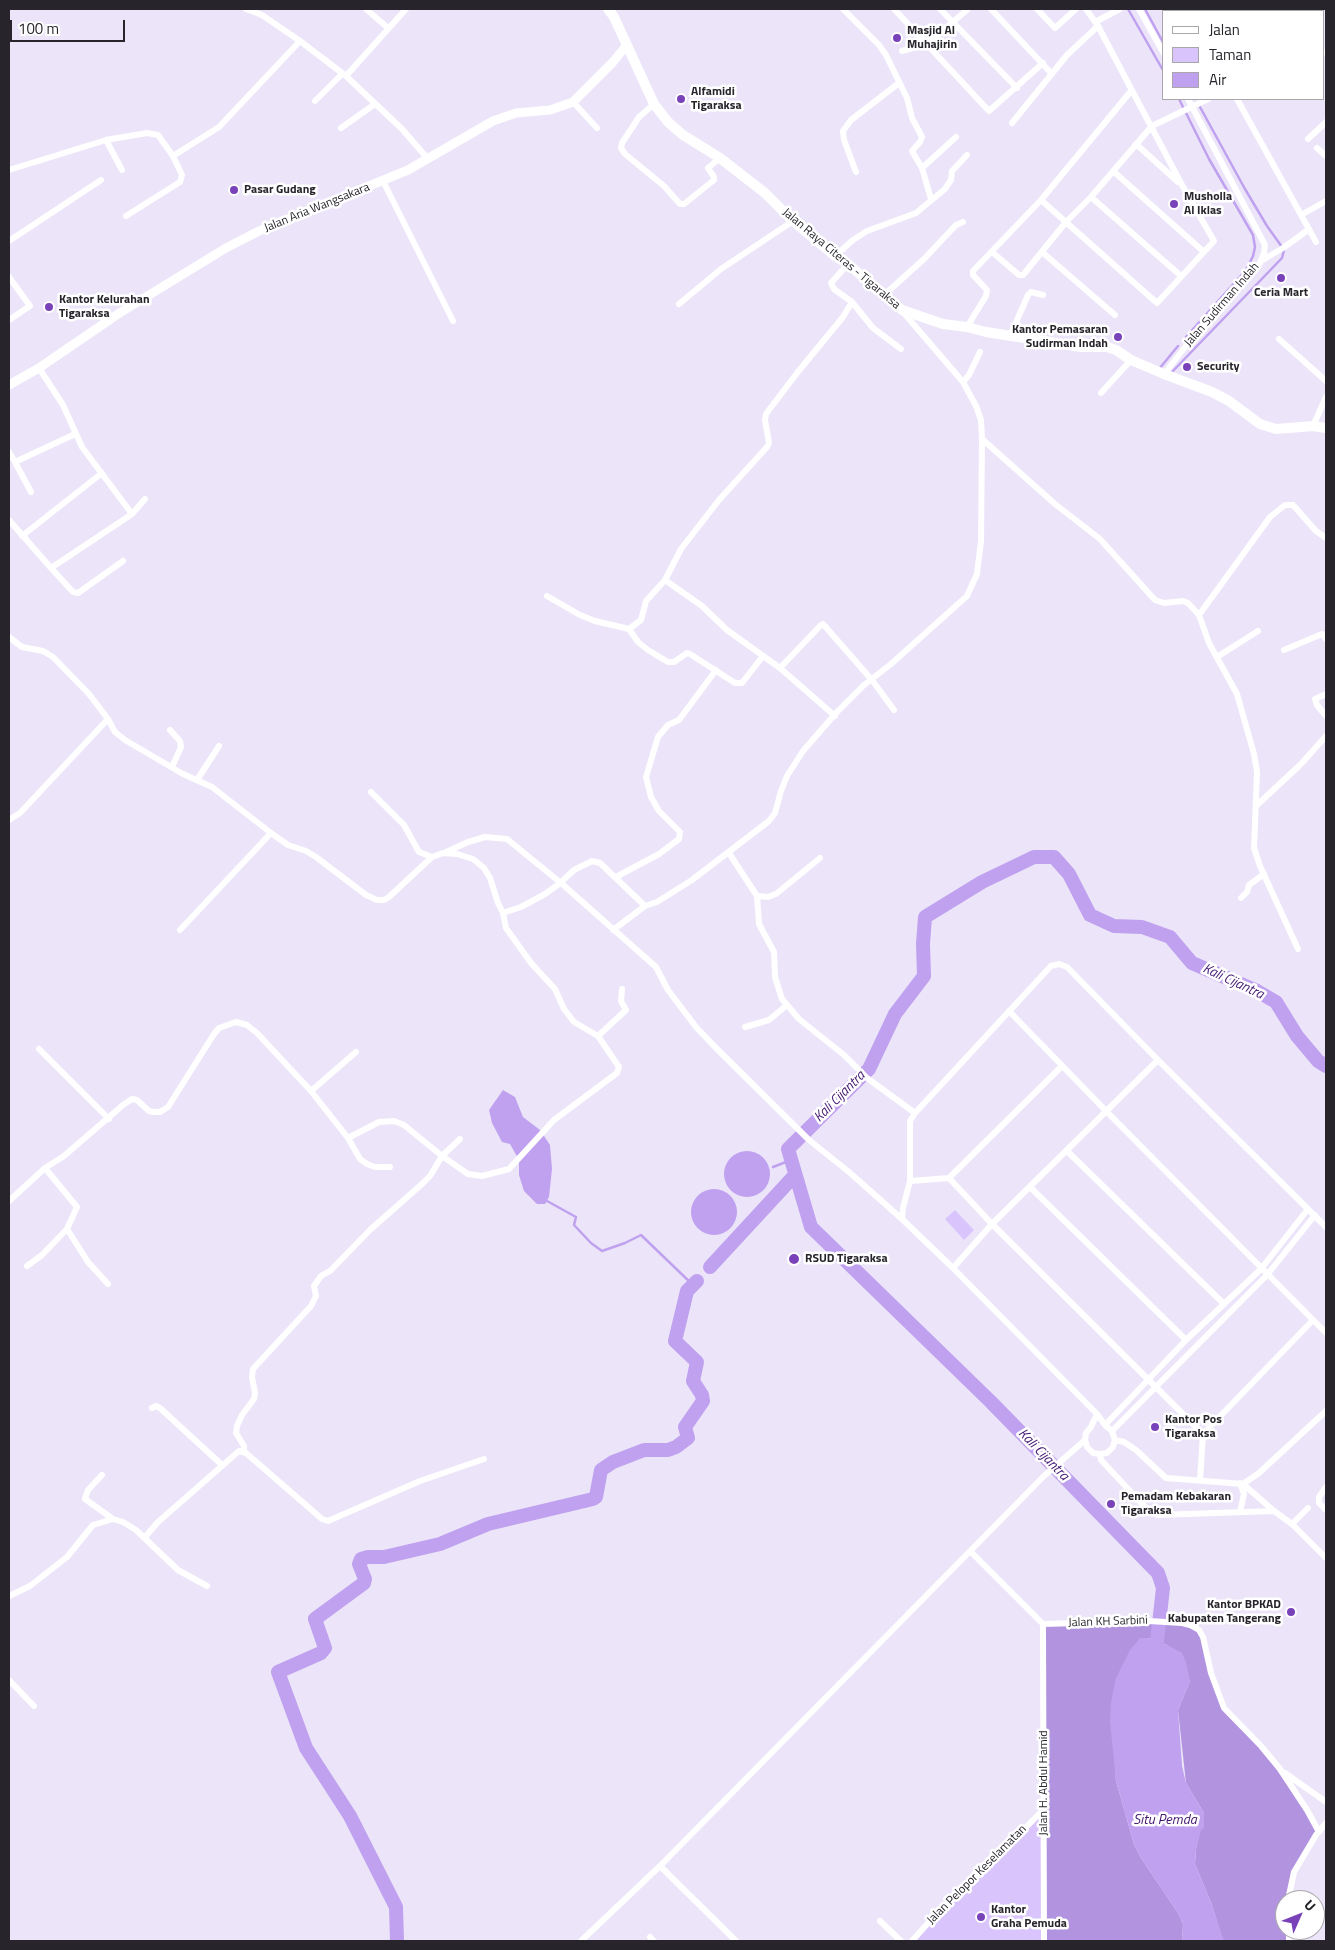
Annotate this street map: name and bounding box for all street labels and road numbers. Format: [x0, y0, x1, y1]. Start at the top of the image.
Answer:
street label: Jalan Aria Wangsakara [262, 180, 372, 236]
street label: Jalan Raya Citeras - Tigaraksa [779, 205, 903, 313]
street label: Jalan Sudirman Indah [1182, 260, 1262, 350]
street label: Jalan KH Sarbini [1068, 1613, 1148, 1631]
street label: Jalan H. Abdul Hamid [1037, 1730, 1051, 1836]
street label: Jalan Pelopor Keselamatan [924, 1822, 1030, 1928]

